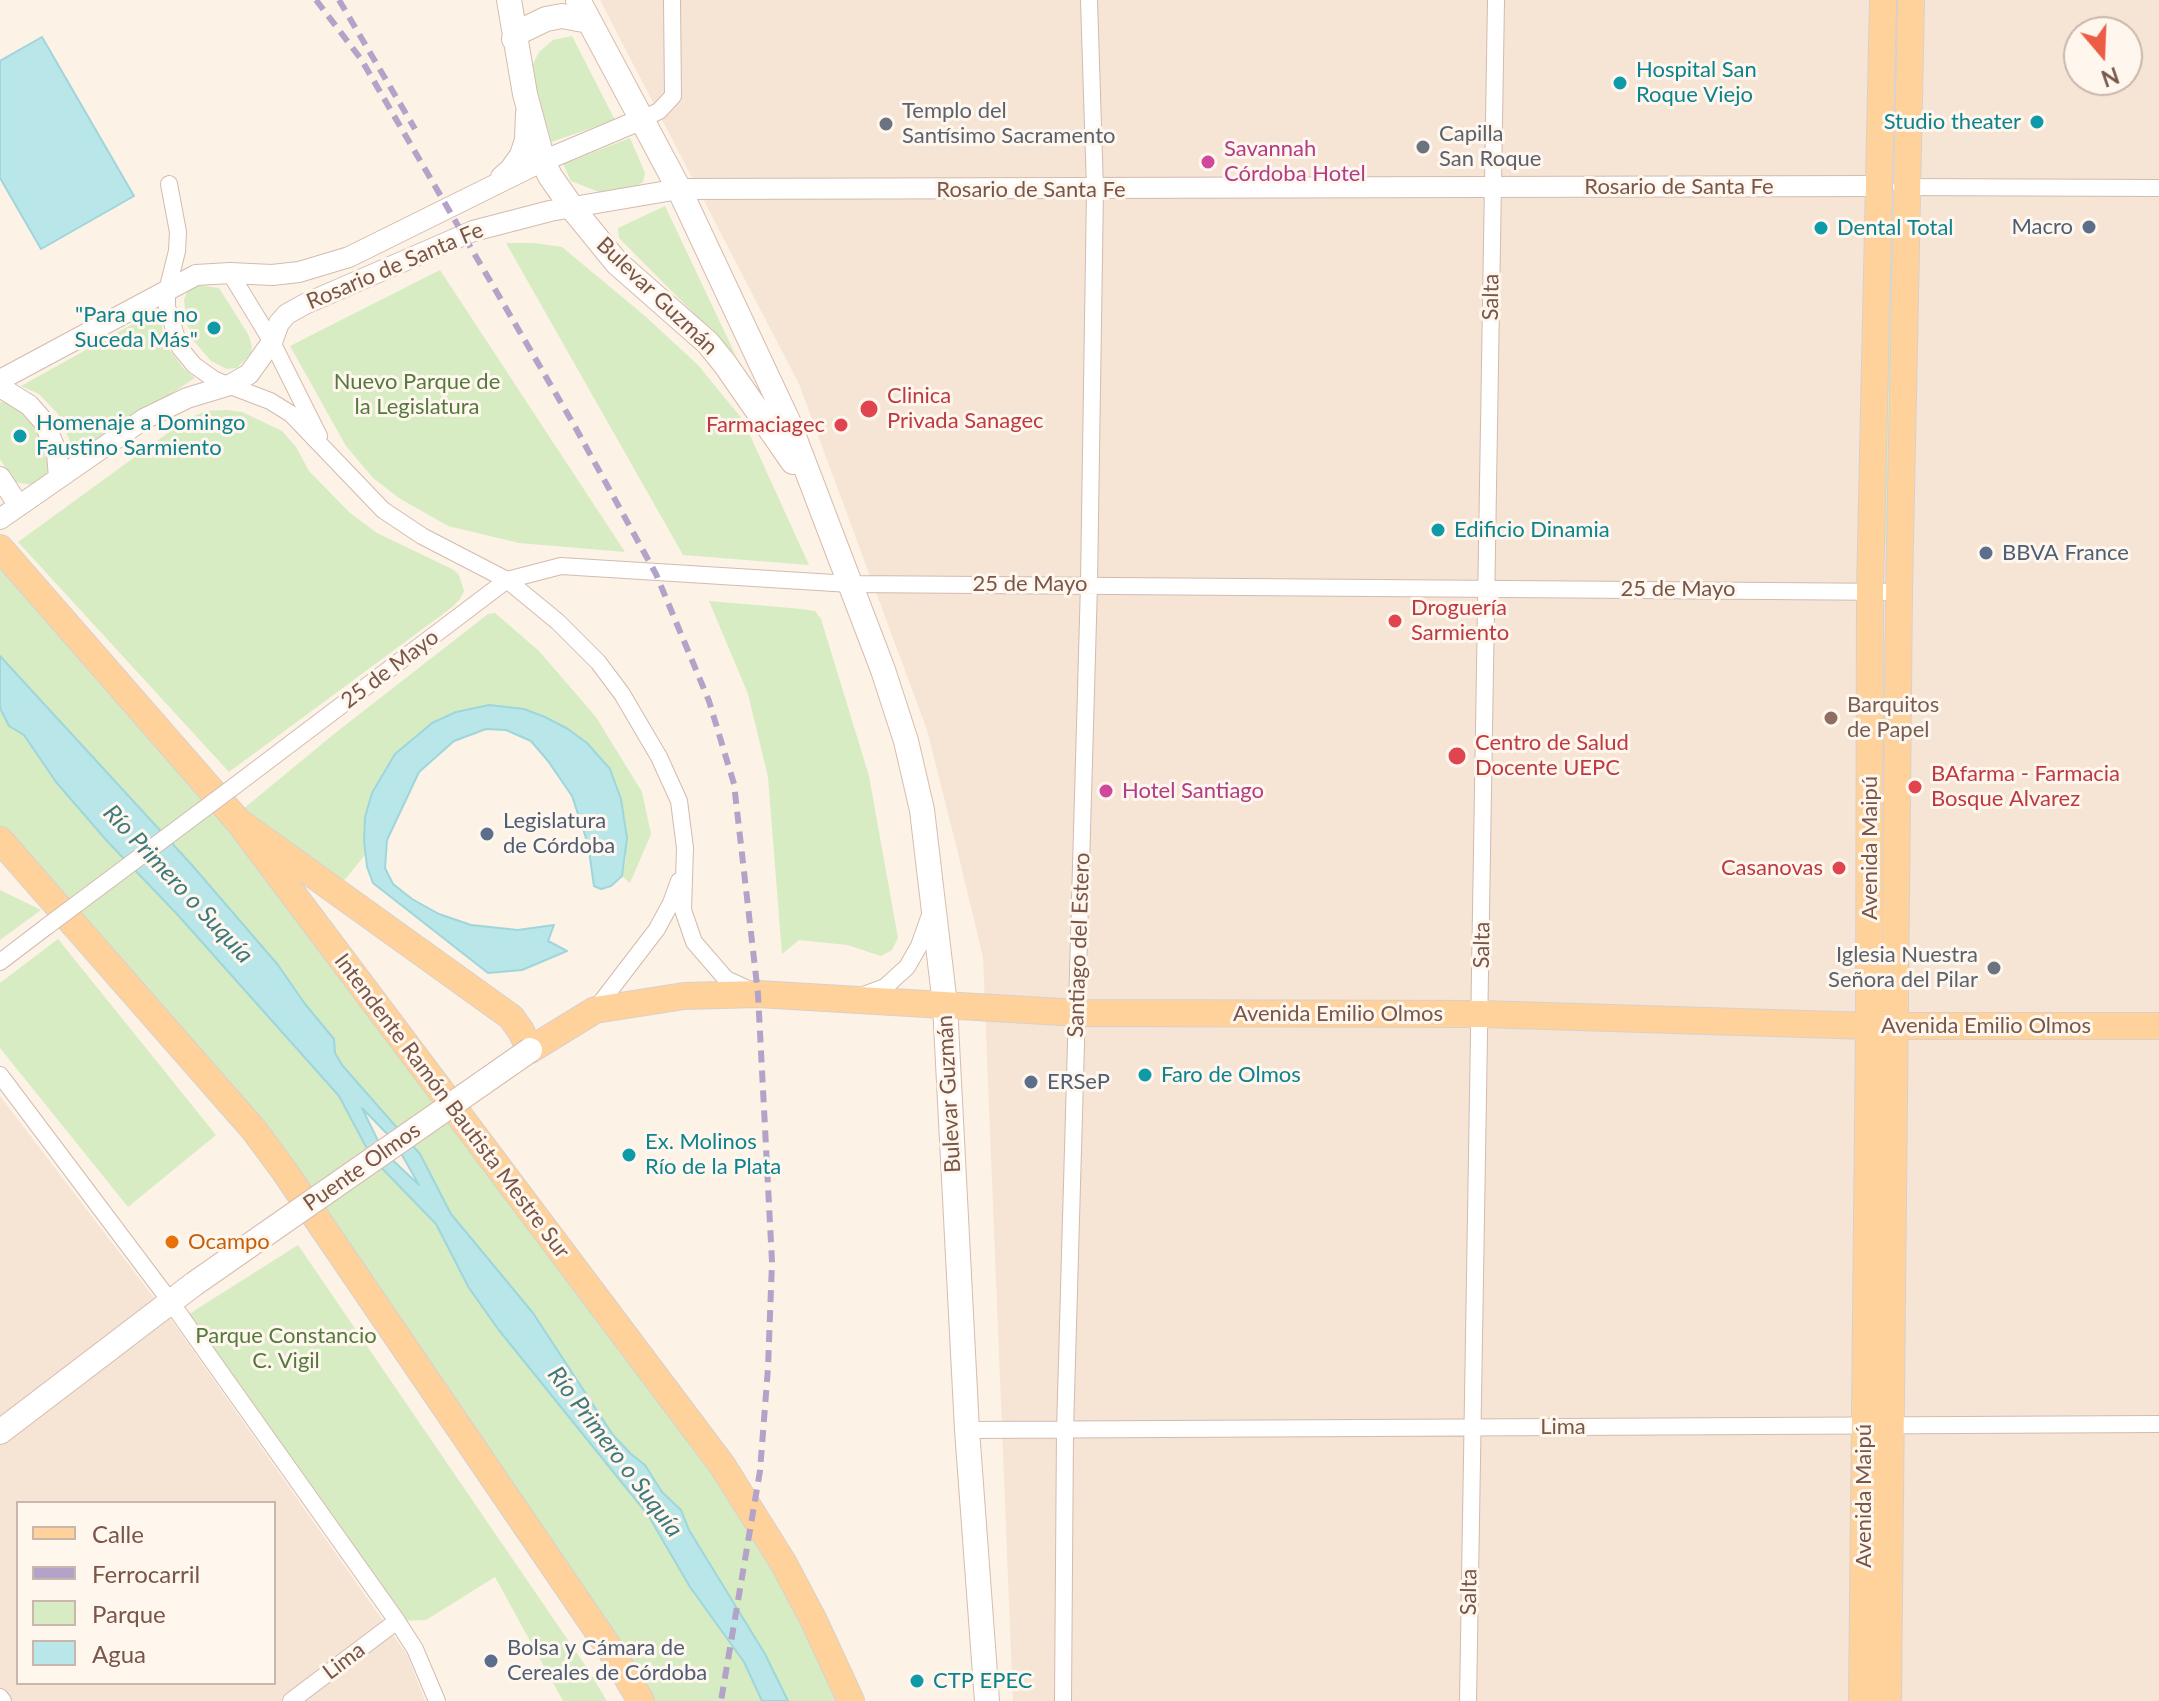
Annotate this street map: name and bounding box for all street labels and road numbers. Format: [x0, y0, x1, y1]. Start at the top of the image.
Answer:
street label: Rosario de Santa Fe [1584, 174, 1774, 200]
street label: Rosario de Santa Fe [936, 177, 1126, 203]
street label: Rosario de Santa Fe [303, 217, 487, 315]
street label: Bulevar Guzmán [591, 232, 723, 360]
street label: Salta [1477, 273, 1505, 321]
street label: 25 de Mayo [973, 571, 1087, 597]
street label: 25 de Mayo [1621, 576, 1735, 602]
street label: 25 de Mayo [336, 624, 444, 714]
street label: Avenida Maipú [1857, 776, 1883, 920]
street label: Santiago del Estero [1063, 852, 1095, 1038]
street label: Salta [1468, 921, 1496, 969]
street label: Intendente Ramón Bautista Mestre Sur [329, 948, 575, 1264]
street label: Avenida Emilio Olmos [1233, 1001, 1443, 1027]
street label: Avenida Emilio Olmos [1881, 1013, 2091, 1039]
street label: Bulevar Guzmán [932, 1014, 966, 1174]
street label: Puente Olmos [298, 1117, 426, 1217]
street label: Lima [1540, 1414, 1586, 1440]
street label: Avenida Maipú [1851, 1424, 1877, 1568]
street label: Salta [1455, 1568, 1483, 1616]
street label: Lima [318, 1637, 370, 1685]

